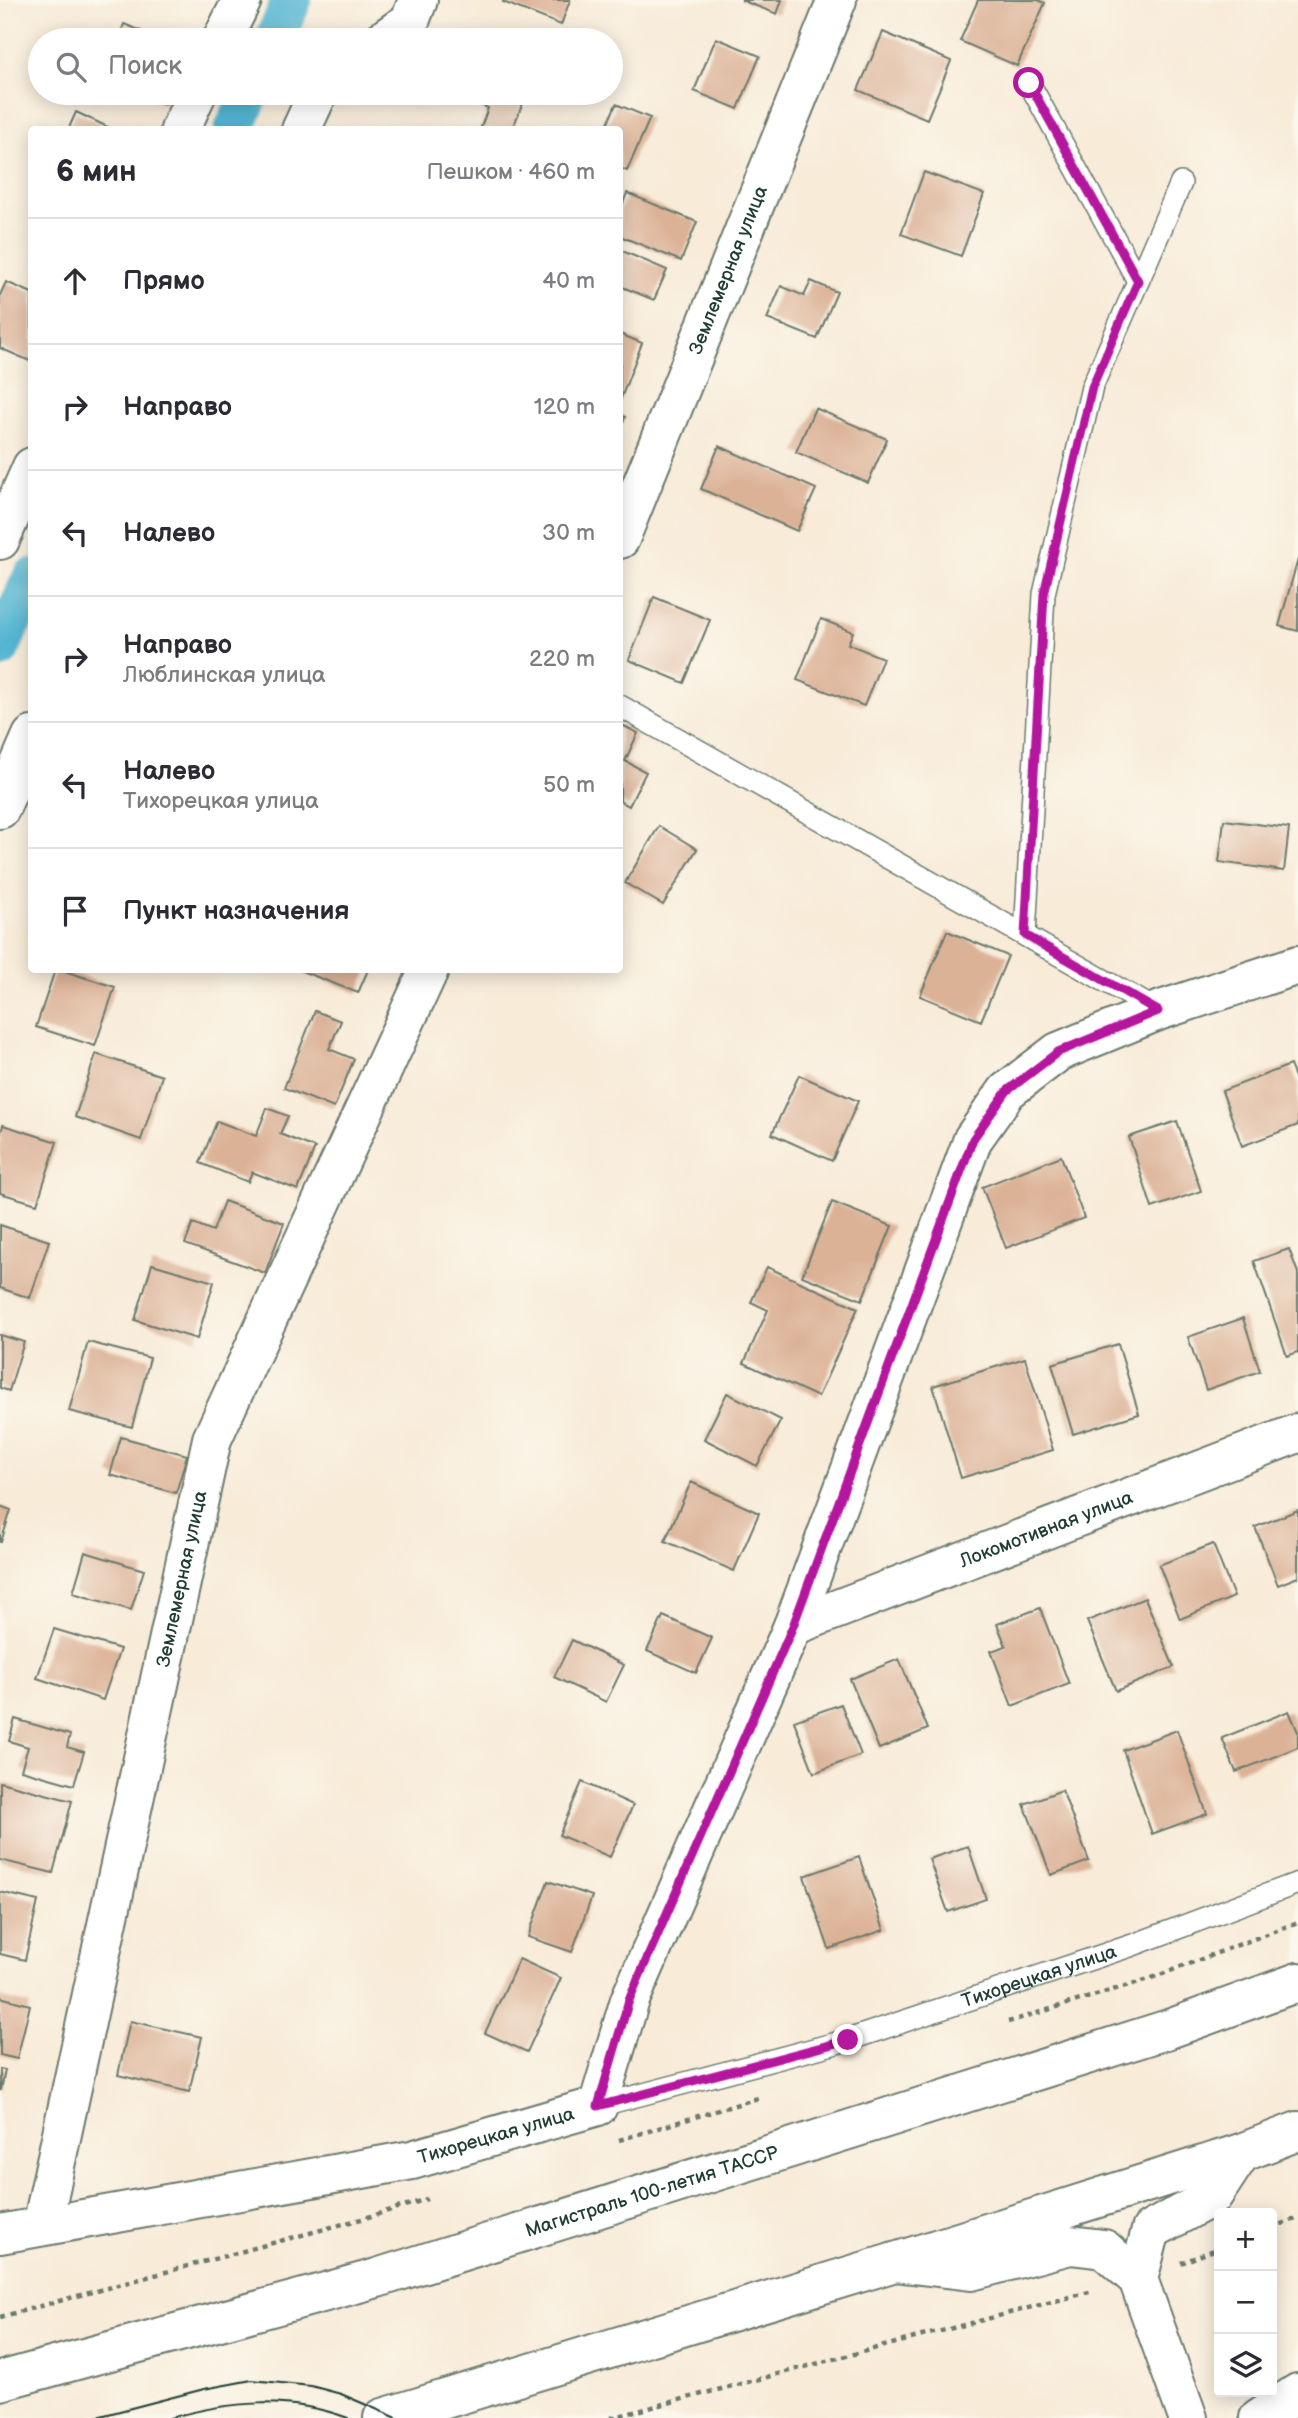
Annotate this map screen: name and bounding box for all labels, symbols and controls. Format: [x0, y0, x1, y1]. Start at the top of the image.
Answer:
search box [28, 28, 623, 105]
icon: search [52, 48, 90, 86]
text: Поиск [108, 51, 182, 82]
route start [1013, 67, 1044, 98]
text: 6 мин [56, 154, 137, 190]
text: Пешком · 460 m [426, 158, 595, 186]
street label: Землемерная улица [684, 182, 773, 358]
icon: ahead [56, 262, 94, 300]
text: Прямо [123, 266, 205, 297]
text: 40 m [542, 267, 595, 295]
icon: right [56, 388, 94, 426]
text: Направо [123, 392, 232, 423]
text: 120 m [534, 393, 595, 421]
icon: left [56, 514, 94, 552]
text: Налево [123, 518, 215, 549]
text: 30 m [542, 519, 595, 547]
text: Направо [123, 630, 232, 661]
icon: right [56, 640, 94, 678]
text: 220 m [529, 645, 595, 673]
text: Люблинская улица [123, 661, 326, 689]
text: Налево [123, 756, 215, 787]
icon: left [56, 766, 94, 804]
text: 50 m [543, 771, 595, 799]
text: Тихорецкая улица [123, 787, 319, 815]
icon: arrive [56, 892, 94, 930]
text: Пункт назначения [123, 896, 349, 927]
street label: Локомотивная улица [955, 1486, 1136, 1573]
street label: Землемерная улица [152, 1489, 212, 1669]
street label: Тихорецкая улица [959, 1940, 1119, 2013]
route end [832, 2024, 863, 2055]
street label: Тихорецкая улица [415, 2102, 577, 2169]
street label: Магистраль 100-летия ТАССР [522, 2141, 781, 2242]
map controls [1214, 2208, 1277, 2397]
button: + [1214, 2208, 1277, 2271]
button: − [1214, 2271, 1277, 2334]
button: layers [1214, 2334, 1277, 2397]

